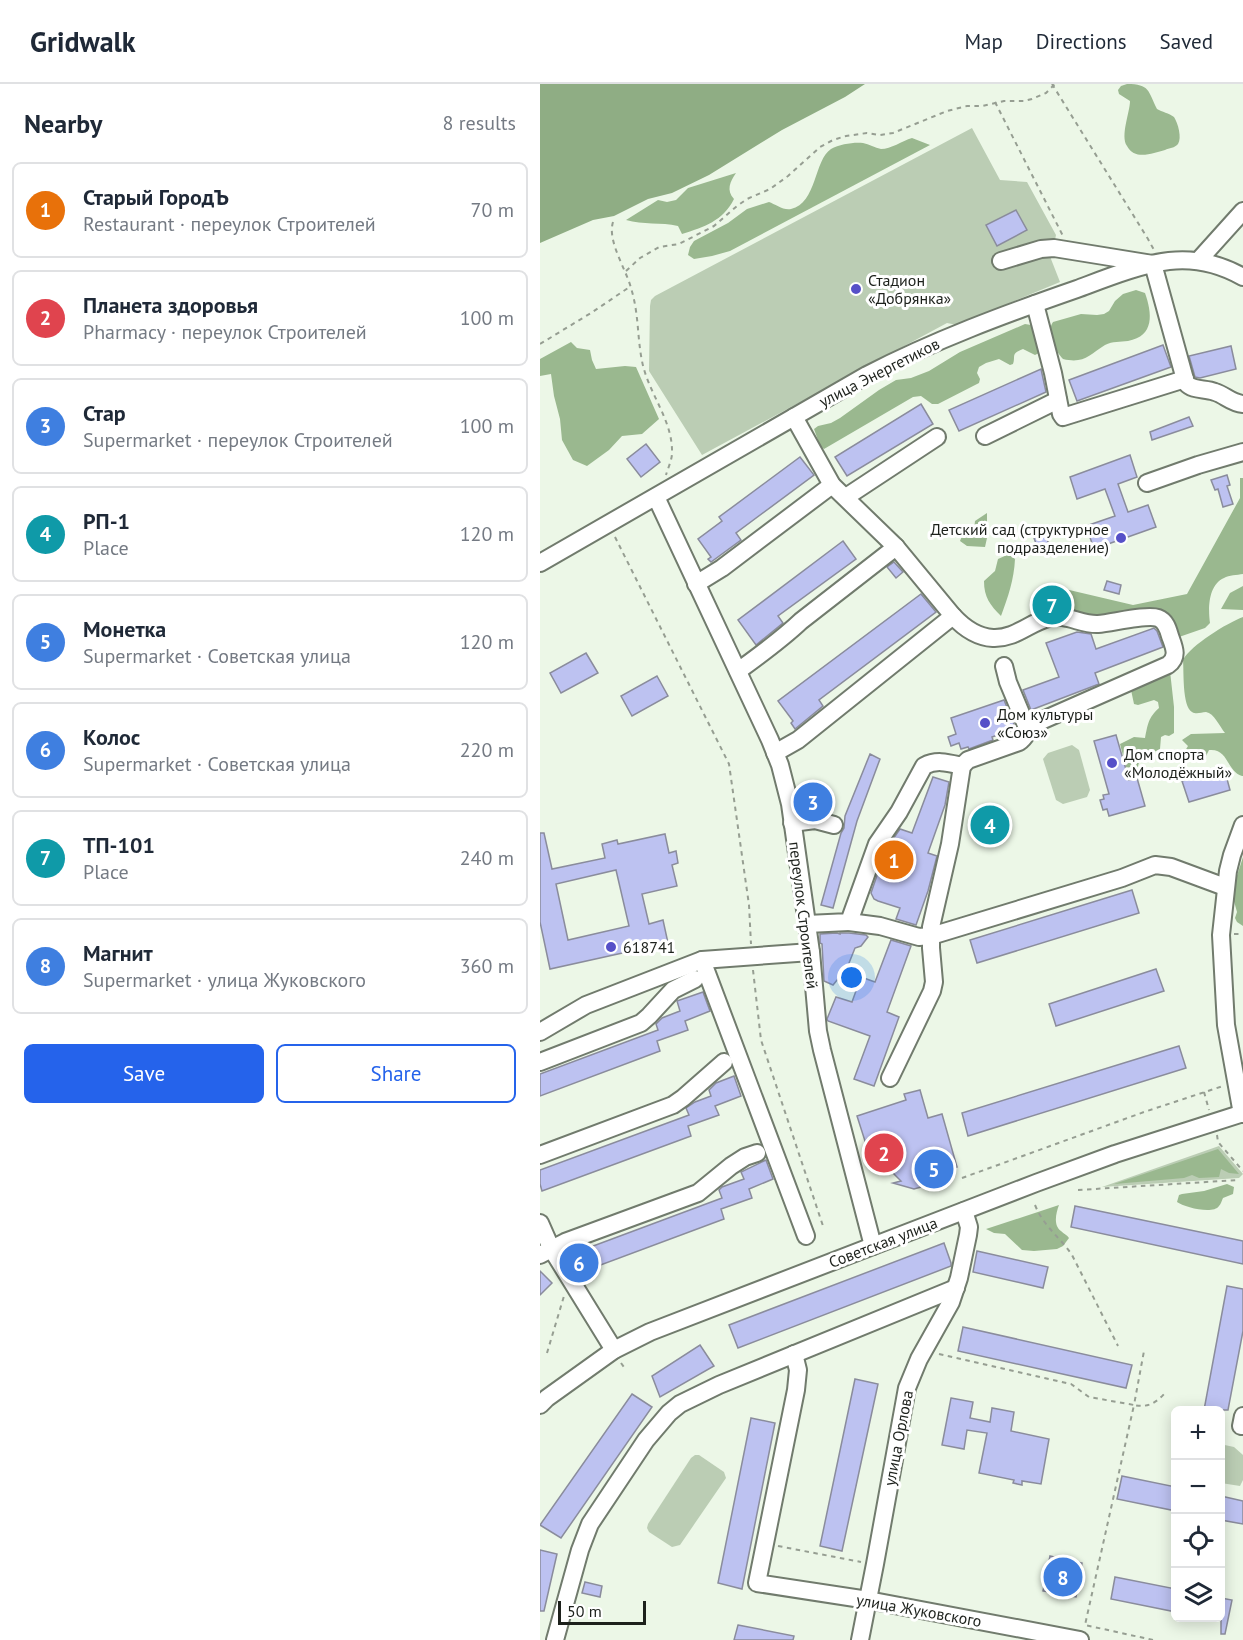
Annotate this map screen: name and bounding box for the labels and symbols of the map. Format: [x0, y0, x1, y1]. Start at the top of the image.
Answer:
place label: Стадион «Добрянка» [868, 270, 952, 308]
marker: Стадион «Добрянка» [849, 282, 863, 296]
street label: улица Энергетиков [815, 333, 943, 411]
place label: Детский сад (структурное подразделение) [931, 519, 1109, 557]
marker: Детский сад (структурное подразделение) [1114, 531, 1128, 545]
pin: 7 [1032, 582, 1072, 628]
place label: Дом культуры «Союз» [997, 704, 1093, 742]
marker: Дом культуры «Союз» [978, 716, 992, 730]
place label: Дом спорта «Молодёжный» [1124, 744, 1232, 782]
marker: Дом спорта «Молодёжный» [1105, 756, 1119, 770]
pin: 3 [794, 780, 832, 824]
pin: 4 [970, 802, 1010, 848]
pin: 1 [874, 838, 914, 882]
street label: переулок Строителей [785, 840, 823, 990]
place label: 618741 [623, 937, 675, 957]
marker: 618741 [604, 940, 618, 954]
your location [837, 963, 866, 992]
pin: 2 [864, 1130, 904, 1176]
pin: 5 [914, 1146, 954, 1192]
street label: Советская улица [826, 1212, 940, 1272]
pin: 6 [560, 1240, 598, 1286]
street label: улица Орлова [879, 1388, 917, 1488]
pin: 8 [1044, 1554, 1082, 1600]
street label: улица Жуковского [855, 1589, 983, 1631]
scale bar [558, 1598, 646, 1626]

